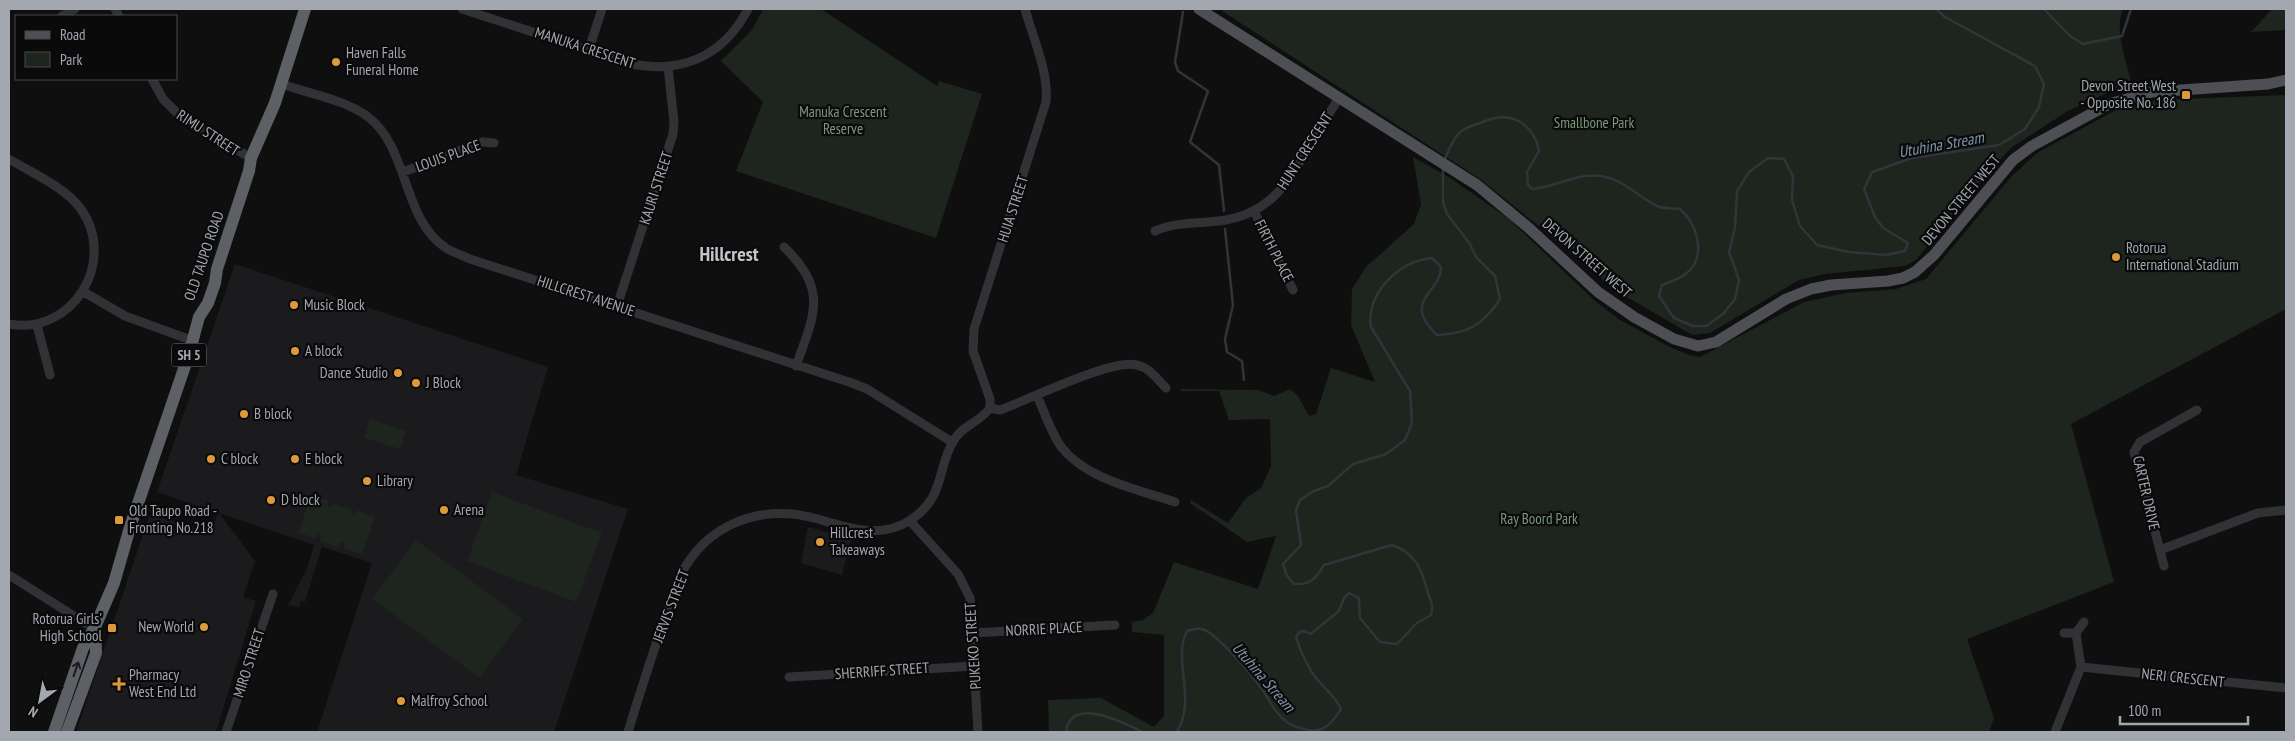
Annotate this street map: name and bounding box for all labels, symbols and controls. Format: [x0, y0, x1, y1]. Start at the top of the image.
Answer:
legend [15, 15, 178, 80]
street label: MANUKA CRESCENT [533, 22, 638, 73]
text: Road [60, 25, 86, 44]
place label: Haven Falls Funeral Home [346, 43, 419, 79]
text: Park [60, 50, 82, 69]
marker: Haven Falls Funeral Home [330, 56, 342, 68]
place label: Devon Street West - Opposite No. 186 [2080, 76, 2176, 112]
marker: Devon Street West - Opposite No. 186 [2180, 89, 2192, 101]
park label: Manuka Crescent Reserve [799, 102, 887, 138]
street label: RIMU STREET [173, 105, 244, 160]
street label: HUNT CRESCENT [1273, 108, 1337, 193]
park label: Smallbone Park [1554, 113, 1634, 132]
water label: Utuhina Stream [1897, 126, 1987, 161]
street label: LOUIS PLACE [413, 135, 483, 176]
street label: KAURI STREET [635, 149, 676, 227]
street label: DEVON STREET WEST [1917, 150, 2004, 249]
street label: HUIA STREET [993, 173, 1032, 245]
street label: OLD TAUPO ROAD [179, 208, 228, 303]
street label: DEVON STREET WEST [1539, 214, 1636, 302]
street label: FIRTH PLACE [1251, 216, 1298, 285]
place label: Rotorua International Stadium [2126, 238, 2239, 274]
district label: Hillcrest [699, 241, 759, 267]
marker: Rotorua International Stadium [2110, 251, 2122, 263]
street label: HILLCREST AVENUE [535, 271, 637, 320]
place label: Music Block [304, 295, 365, 314]
marker: Music Block [288, 299, 300, 311]
place label: A block [305, 341, 343, 360]
road number: SH 5 [172, 344, 206, 366]
marker: A block [289, 345, 301, 357]
place label: Dance Studio [320, 363, 388, 382]
marker: Dance Studio [392, 367, 404, 379]
place label: J Block [425, 373, 461, 392]
marker: J Block [410, 377, 422, 389]
place label: B block [254, 404, 292, 423]
marker: B block [238, 408, 250, 420]
place label: C block [221, 449, 258, 468]
place label: E block [305, 449, 342, 468]
marker: C block [205, 453, 217, 465]
marker: E block [289, 453, 301, 465]
street label: CARTER DRIVE [2129, 454, 2164, 532]
place label: Library [377, 471, 413, 490]
marker: Library [361, 475, 373, 487]
place label: D block [281, 490, 320, 509]
marker: D block [265, 494, 277, 506]
place label: Arena [454, 500, 484, 519]
place label: Old Taupo Road - Fronting No.218 [129, 501, 217, 537]
marker: Arena [438, 504, 450, 516]
park label: Ray Boord Park [1500, 509, 1578, 528]
marker: Old Taupo Road - Fronting No.218 [113, 514, 125, 526]
place label: Hillcrest Takeaways [830, 523, 885, 559]
marker: Hillcrest Takeaways [814, 536, 826, 548]
street label: JERVIS STREET [648, 566, 693, 646]
street label: PUKEKO STREET [960, 602, 985, 690]
place label: Rotorua Girls' High School [33, 609, 103, 645]
place label: New World [138, 617, 194, 636]
street label: NORRIE PLACE [1005, 617, 1083, 640]
marker: New World [198, 621, 210, 633]
marker: Rotorua Girls' High School [106, 622, 118, 634]
street label: MIRO STREET [228, 626, 269, 700]
water label: Utuhina Stream [1228, 638, 1301, 717]
street label: SHERRIFF STREET [834, 658, 930, 683]
one-way arrow [71, 662, 81, 678]
street label: NERI CRESCENT [2141, 664, 2226, 691]
place label: Pharmacy West End Ltd [129, 665, 196, 701]
north arrow [15, 676, 65, 726]
marker: Pharmacy West End Ltd [113, 678, 125, 690]
place label: Malfroy School [411, 691, 488, 710]
scale bar [2120, 694, 2248, 726]
marker: Malfroy School [395, 695, 407, 707]
text: 100 m [2128, 701, 2161, 720]
text: N [25, 702, 41, 722]

